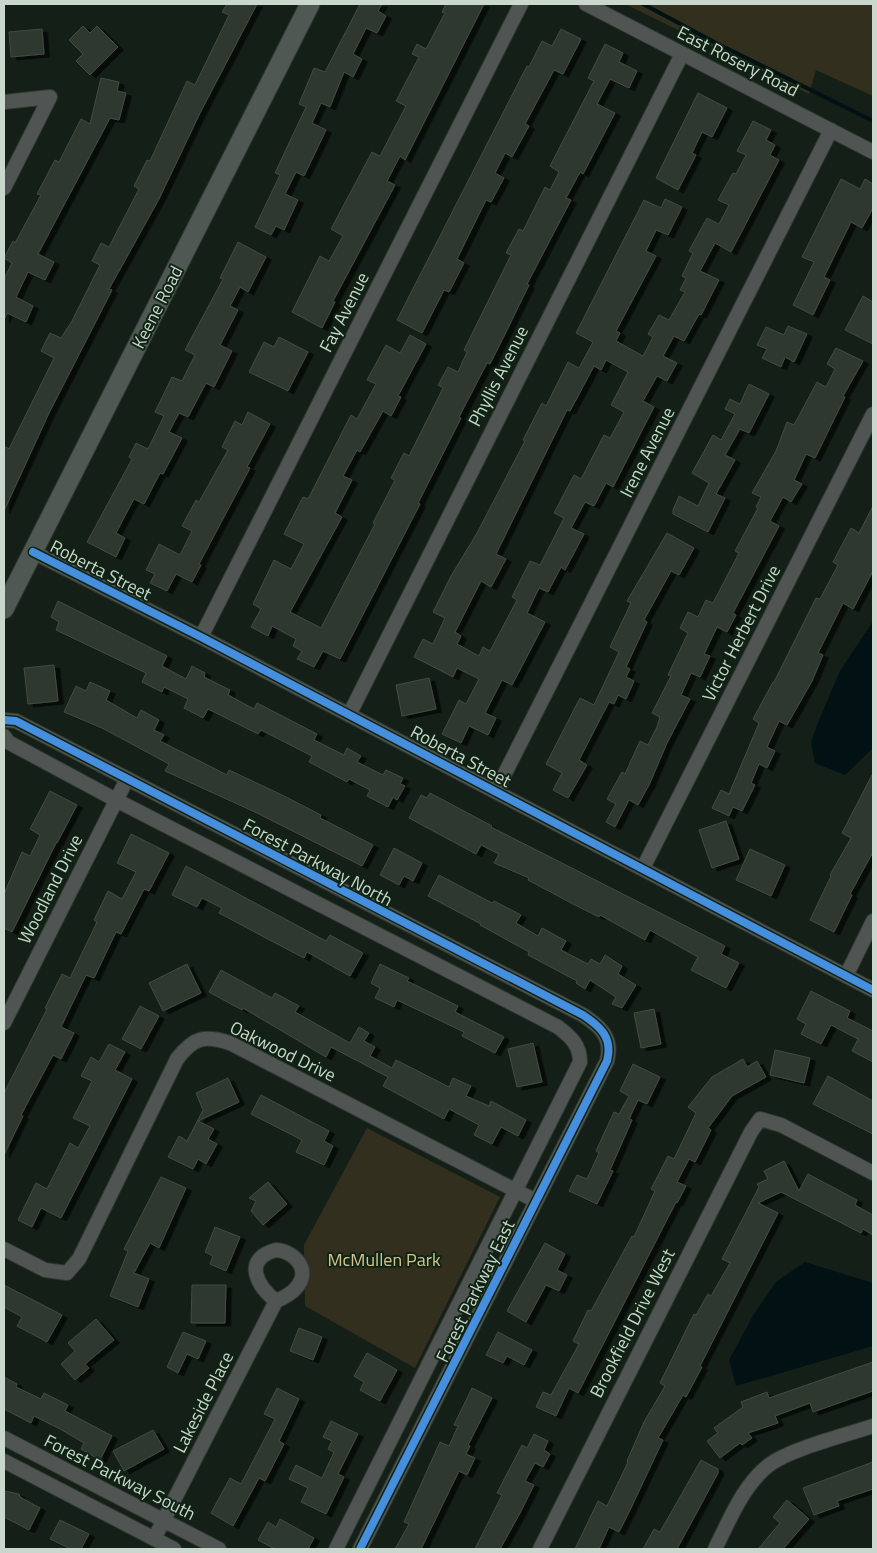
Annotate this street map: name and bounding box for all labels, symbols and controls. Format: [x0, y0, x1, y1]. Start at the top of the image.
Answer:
street label: East Rosery Road [672, 19, 804, 103]
street label: Keene Road [125, 261, 189, 353]
street label: Fay Avenue [312, 267, 376, 357]
street label: Phyllis Avenue [461, 321, 535, 431]
street label: Irene Avenue [613, 402, 681, 502]
street label: Roberta Street [45, 533, 157, 608]
street label: Victor Herbert Drive [695, 560, 787, 706]
street label: Roberta Street [406, 718, 517, 794]
street label: Forest Parkway North [238, 811, 398, 913]
street label: Woodland Drive [11, 829, 89, 949]
street label: Oakwood Drive [225, 1014, 341, 1088]
street label: Forest Parkway East [429, 1214, 522, 1367]
street label: Brookfield Drive West [583, 1243, 682, 1402]
park label: McMullen Park [327, 1246, 441, 1273]
street label: Lakeside Place [166, 1347, 240, 1457]
street label: Forest Parkway South [40, 1427, 200, 1527]

